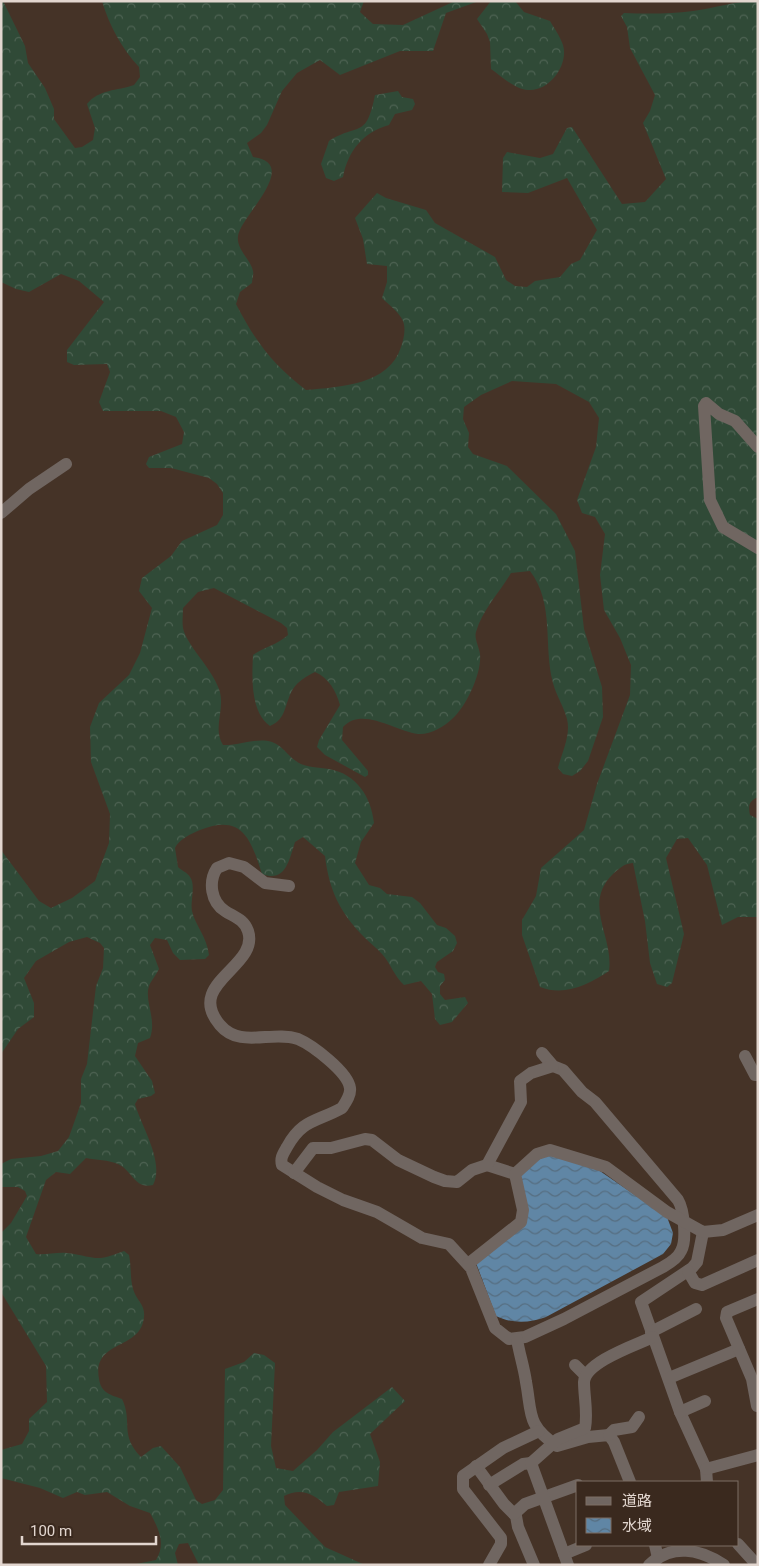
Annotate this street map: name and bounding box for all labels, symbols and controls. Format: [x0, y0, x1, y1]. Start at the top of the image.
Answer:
legend [576, 1481, 739, 1546]
text: 道路 [622, 1492, 652, 1510]
scale bar [22, 1514, 156, 1546]
text: 水域 [622, 1517, 652, 1535]
text: 100 m [30, 1522, 72, 1540]

